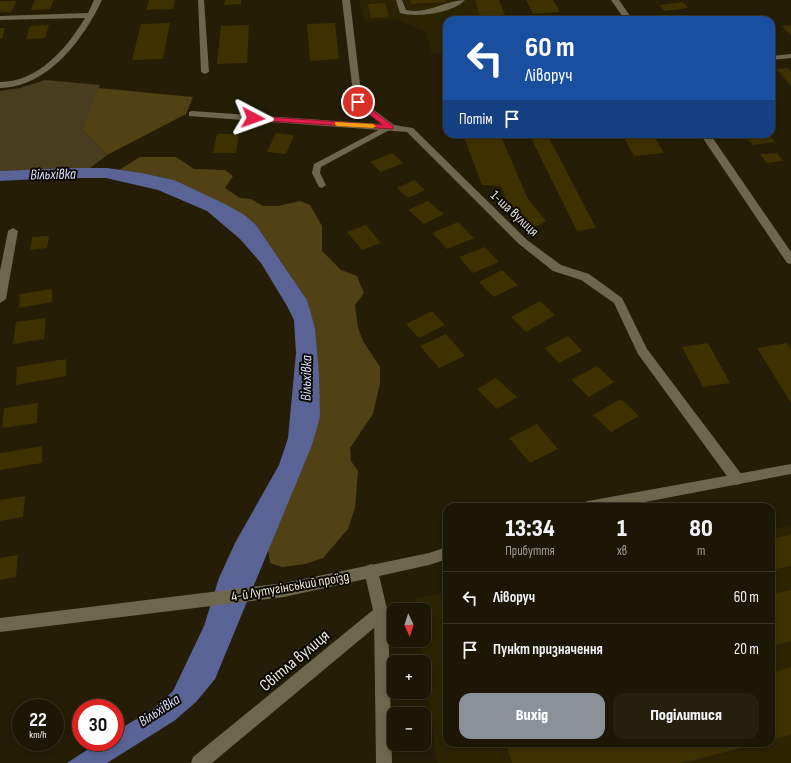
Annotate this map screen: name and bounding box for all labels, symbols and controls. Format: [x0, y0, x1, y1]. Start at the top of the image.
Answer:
text: 60 m [525, 31, 574, 64]
icon: left [459, 32, 511, 84]
text: Ліворуч [525, 65, 572, 86]
pin [341, 85, 375, 119]
icon: arrive [347, 91, 369, 113]
position arrow [232, 97, 274, 139]
icon: arrive [501, 108, 523, 130]
text: Потім [459, 110, 493, 129]
water label: Вільхівка [30, 165, 76, 184]
street label: 1-ша вулиця [487, 187, 542, 240]
water label: Вільхівка [297, 355, 316, 401]
text: 13:34 [505, 514, 555, 543]
text: 1 [617, 514, 627, 543]
text: 80 [689, 514, 713, 543]
text: Прибуття [505, 543, 555, 559]
text: хв [617, 543, 627, 559]
text: m [697, 543, 705, 559]
street label: 4-й Лутугінський проїзд [230, 568, 350, 605]
icon: left [459, 587, 481, 609]
text: Ліворуч [493, 588, 535, 607]
text: 60 m [734, 588, 759, 607]
north arrow [387, 603, 431, 647]
map controls [387, 603, 431, 751]
street label: Світла вулиця [256, 626, 334, 696]
icon: arrive [459, 639, 481, 661]
text: Пункт призначення [493, 640, 603, 659]
text: 20 m [734, 640, 759, 659]
button: + [387, 655, 431, 699]
water label: Вільхівка [135, 690, 184, 731]
button: Вихід [459, 693, 605, 739]
button: Поділитися [613, 693, 759, 739]
speed limit sign: 30 [72, 699, 124, 751]
button: − [387, 707, 431, 751]
text: 22 [29, 708, 47, 732]
text: km/h [29, 729, 47, 741]

